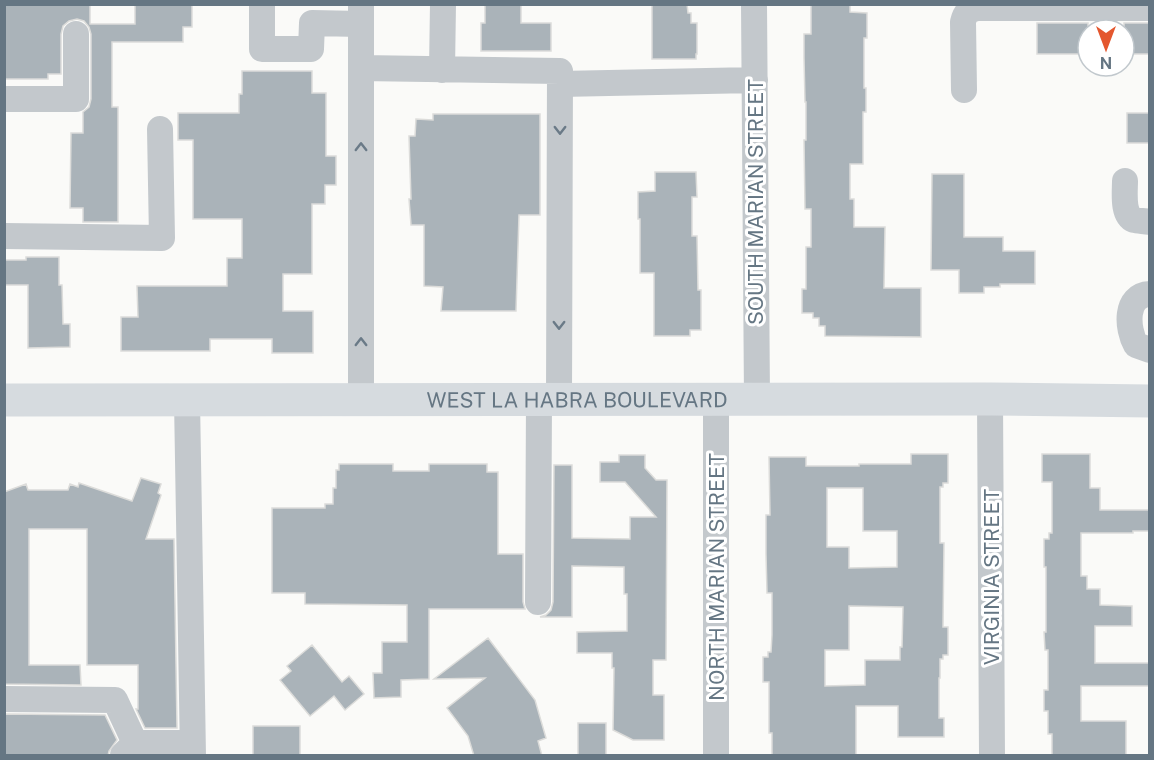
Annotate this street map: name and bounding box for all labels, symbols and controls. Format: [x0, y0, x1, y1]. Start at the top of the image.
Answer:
north arrow [1076, 18, 1136, 78]
text: N [1100, 53, 1112, 72]
street label: SOUTH MARIAN STREET [743, 79, 768, 325]
one-way arrow [554, 125, 566, 134]
one-way arrow [355, 142, 367, 151]
one-way arrow [553, 320, 566, 329]
one-way arrow [355, 337, 367, 346]
street label: WEST LA HABRA BOULEVARD [426, 387, 728, 412]
street label: NORTH MARIAN STREET [704, 453, 729, 701]
street label: VIRGINIA STREET [979, 489, 1004, 665]

